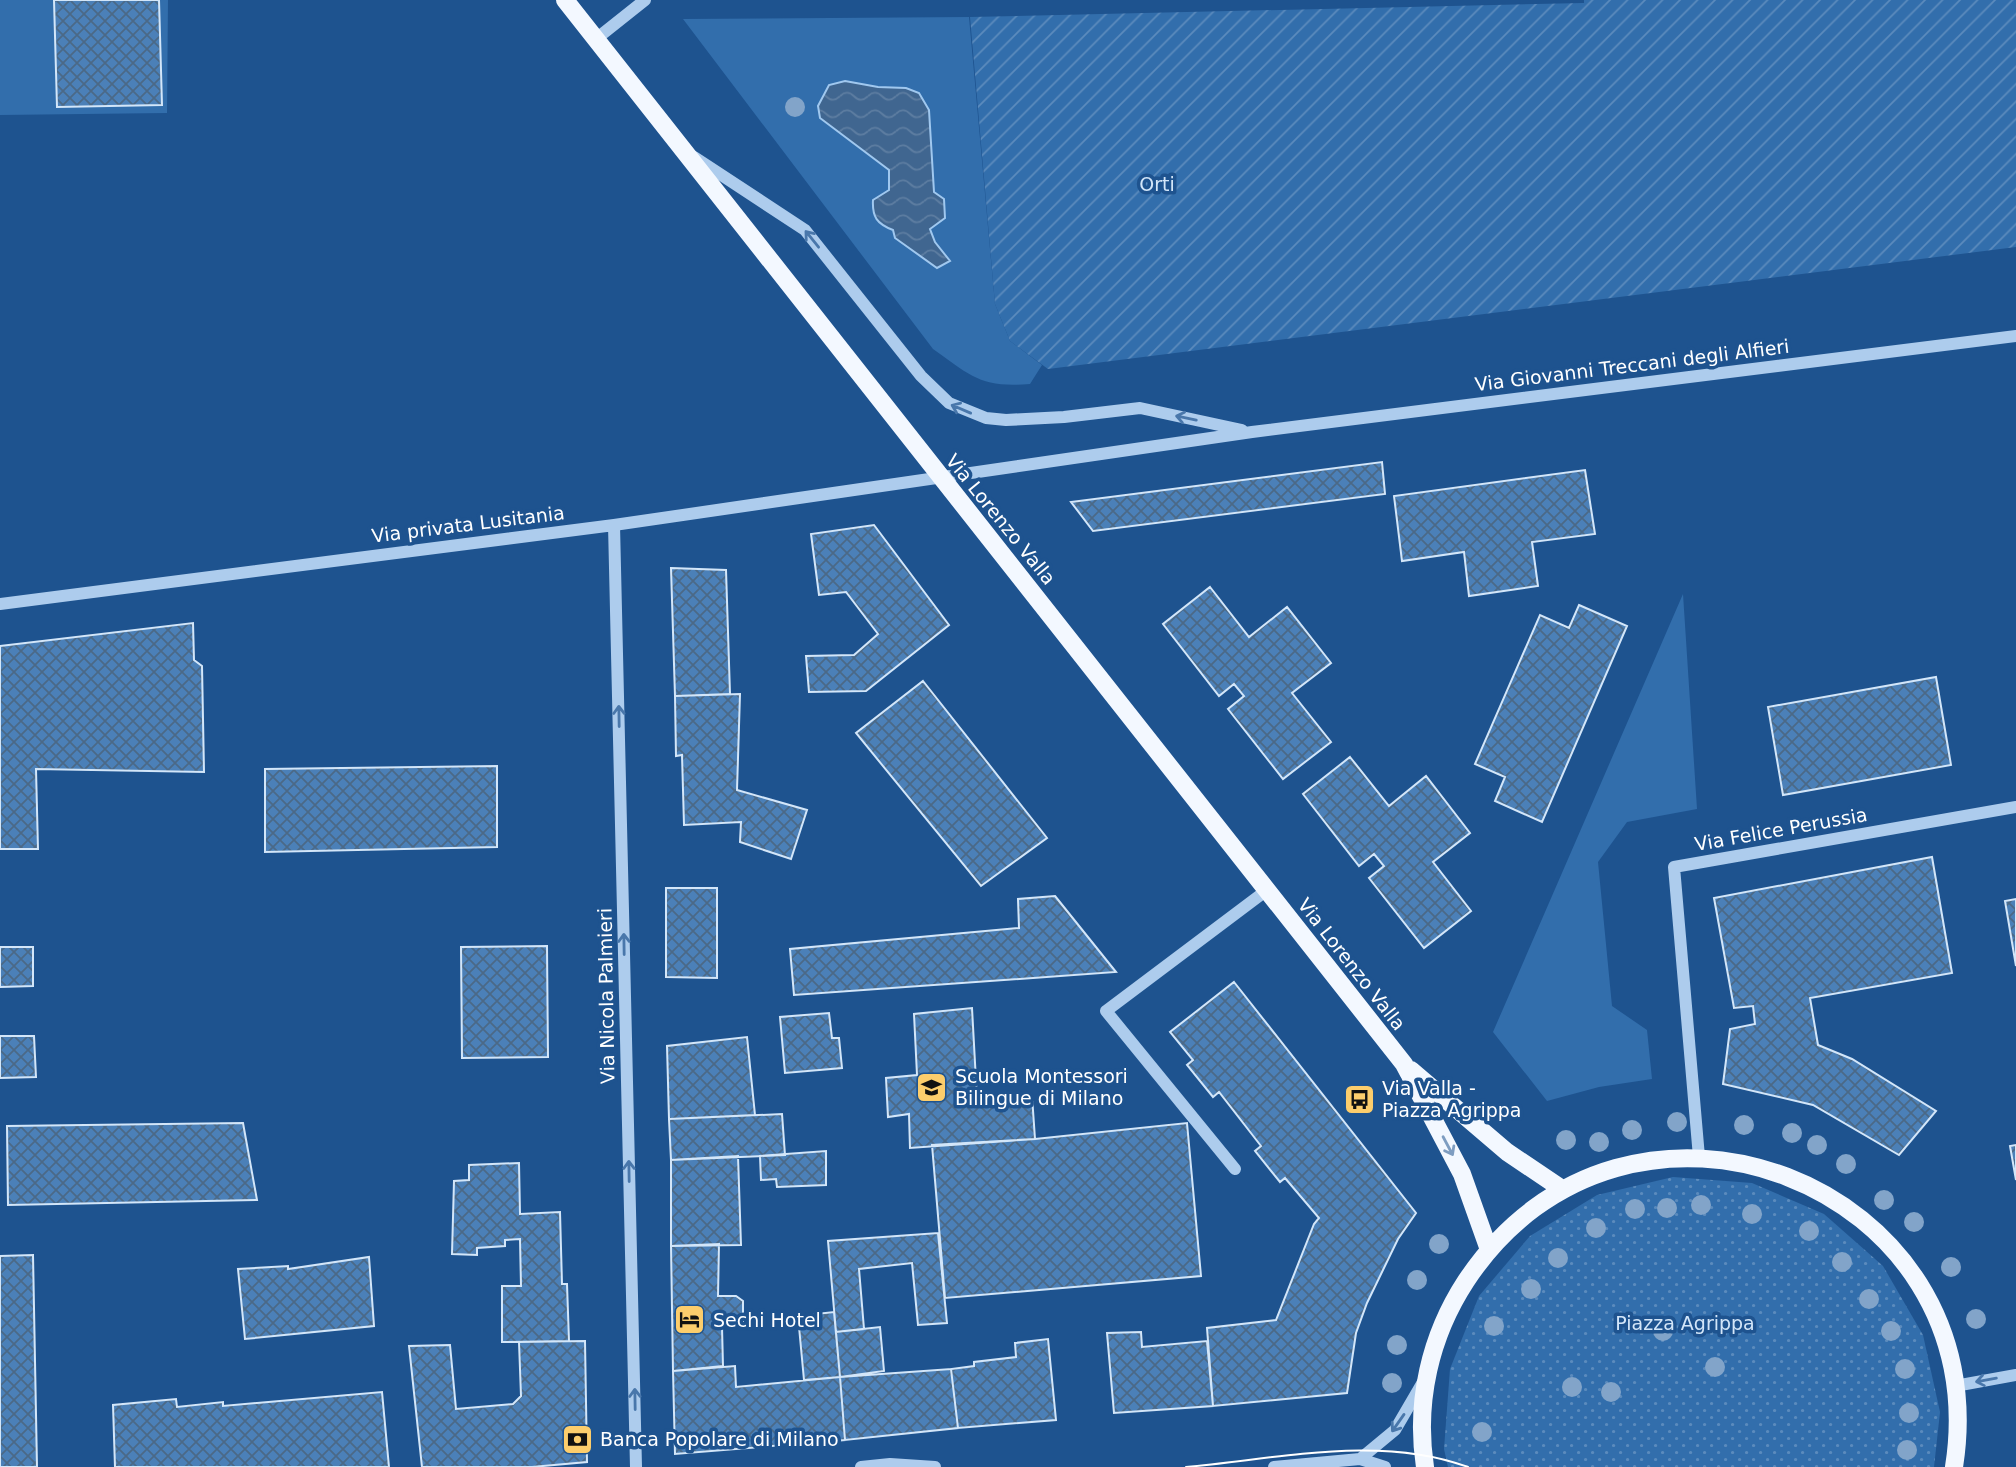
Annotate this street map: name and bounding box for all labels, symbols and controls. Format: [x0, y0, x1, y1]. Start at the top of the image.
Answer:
park label: Orti [1139, 173, 1175, 195]
one-way arrow [805, 231, 820, 249]
street label: Via Giovanni Treccani degli Alfieri [1473, 335, 1791, 395]
one-way arrow [951, 401, 973, 414]
one-way arrow [1175, 410, 1198, 424]
street label: Via Lorenzo Valla [942, 449, 1060, 589]
street label: Via privata Lusitania [370, 501, 566, 547]
one-way arrow [612, 705, 625, 728]
street label: Via Felice Perussia [1693, 803, 1869, 855]
street label: Via Lorenzo Valla [1294, 894, 1410, 1034]
street label: Via Nicola Palmieri [593, 908, 619, 1084]
one-way arrow [617, 933, 631, 956]
place label: Scuola Montessori Bilingue di Milano [955, 1065, 1128, 1109]
school or university icon: Scuola Montessori Bilingue di Milano [915, 1070, 949, 1104]
place label: Via Valla - Piazza Agrippa [1382, 1077, 1522, 1121]
bus stop icon: Via Valla - Piazza Agrippa [1342, 1082, 1376, 1116]
one-way arrow [1441, 1135, 1455, 1156]
one-way arrow [623, 1160, 636, 1183]
hotel icon: Sechi Hotel [673, 1303, 707, 1337]
place label: Sechi Hotel [713, 1309, 821, 1331]
park label: Piazza Agrippa [1615, 1312, 1755, 1334]
one-way arrow [1975, 1374, 1998, 1387]
one-way arrow [628, 1388, 641, 1411]
one-way arrow [1391, 1413, 1405, 1432]
bank icon: Banca Popolare di Milano [560, 1422, 594, 1456]
place label: Banca Popolare di Milano [600, 1428, 839, 1450]

